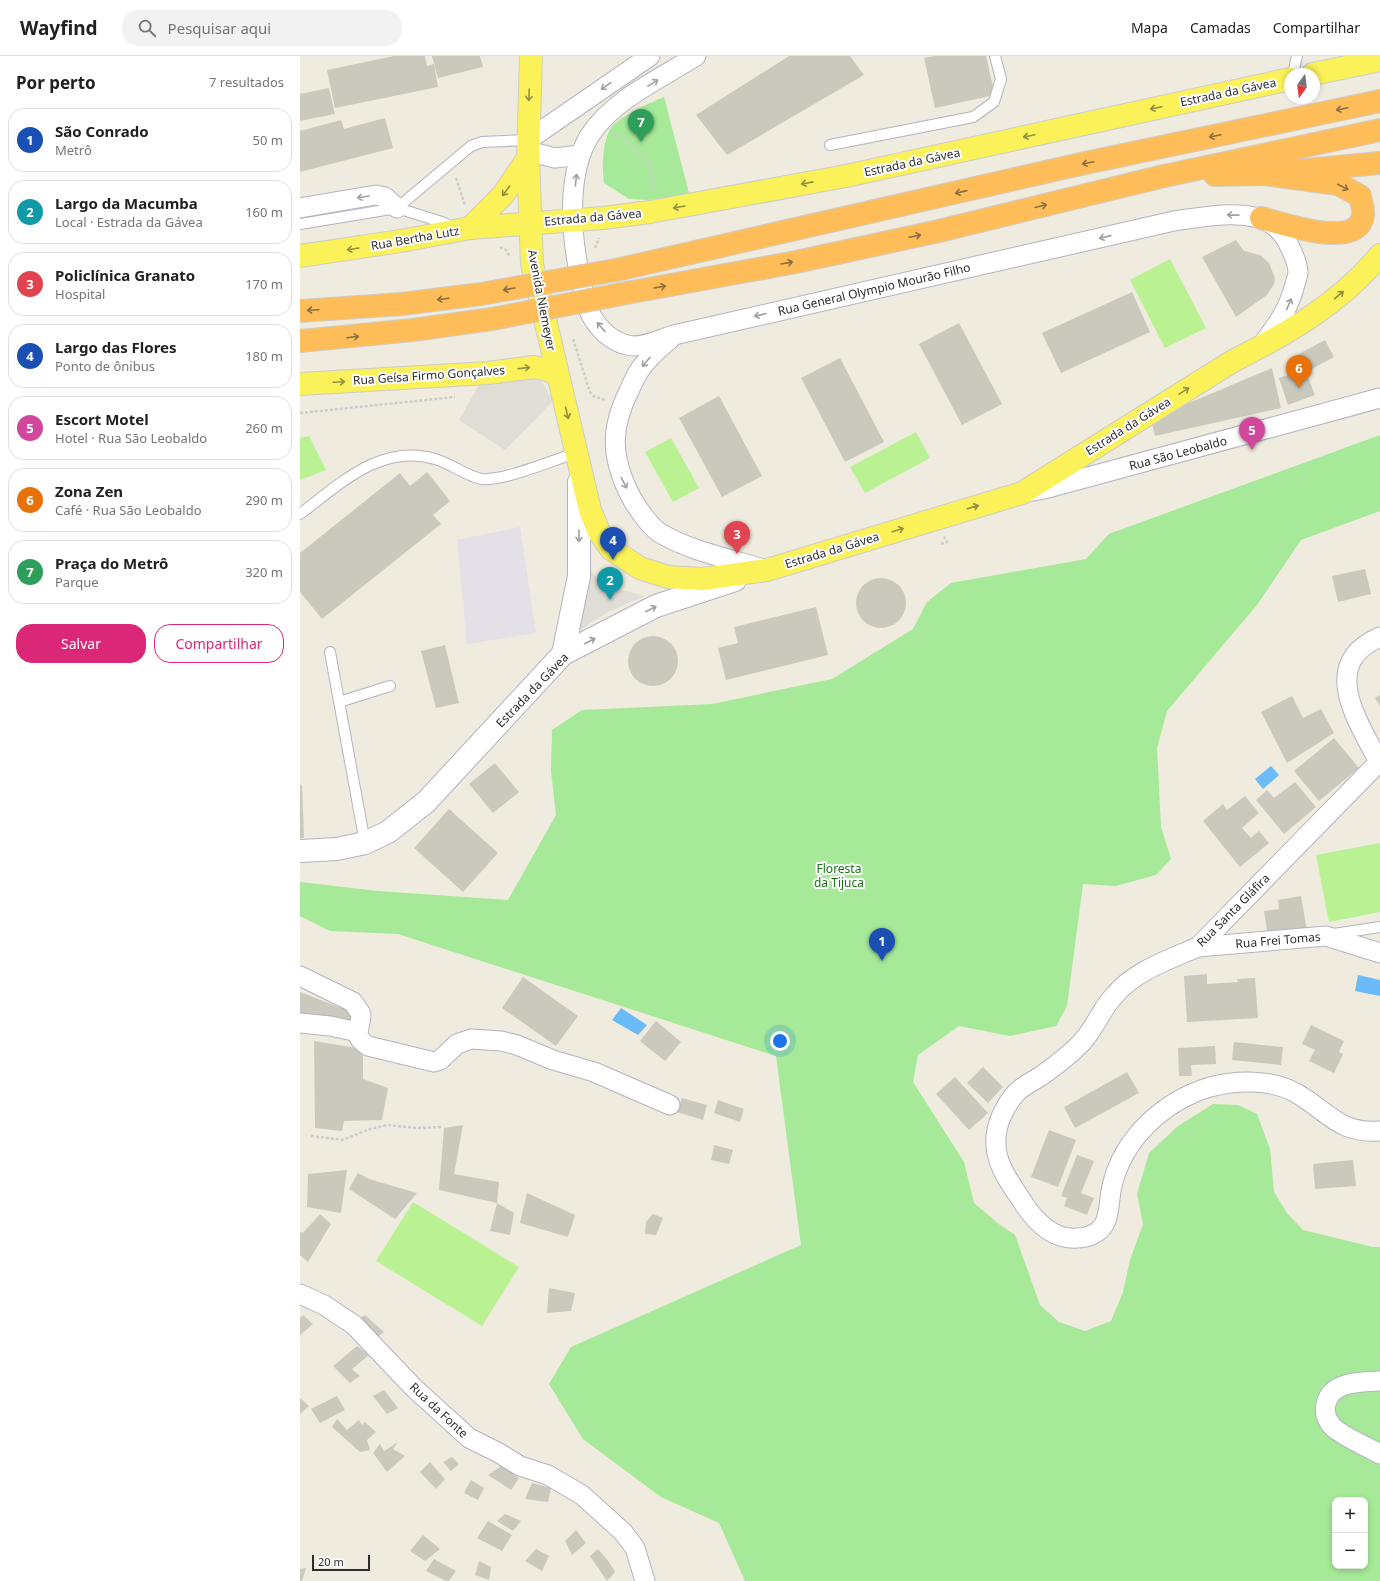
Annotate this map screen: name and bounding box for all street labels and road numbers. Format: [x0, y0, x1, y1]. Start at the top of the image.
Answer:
street label: Estrada da Gávea [1178, 74, 1278, 110]
street label: Estrada da Gávea [862, 144, 962, 180]
street label: Estrada da Gávea [544, 204, 642, 230]
street label: Rua Bertha Lutz [369, 222, 461, 254]
street label: Avenida Niemeyer [524, 248, 560, 352]
street label: Rua General Olympio Mourão Filho [776, 259, 972, 319]
street label: Rua Geísa Firmo Gonçalves [352, 361, 506, 389]
street label: Estrada da Gávea [1082, 393, 1174, 459]
street label: Rua São Leobaldo [1127, 432, 1229, 474]
street label: Estrada da Gávea [783, 528, 881, 572]
street label: Estrada da Gávea [492, 649, 572, 731]
street label: Rua Santa Gláfira [1193, 870, 1273, 950]
street label: Rua Frei Tomas [1235, 928, 1322, 952]
street label: Rua da Fonte [406, 1379, 472, 1442]

